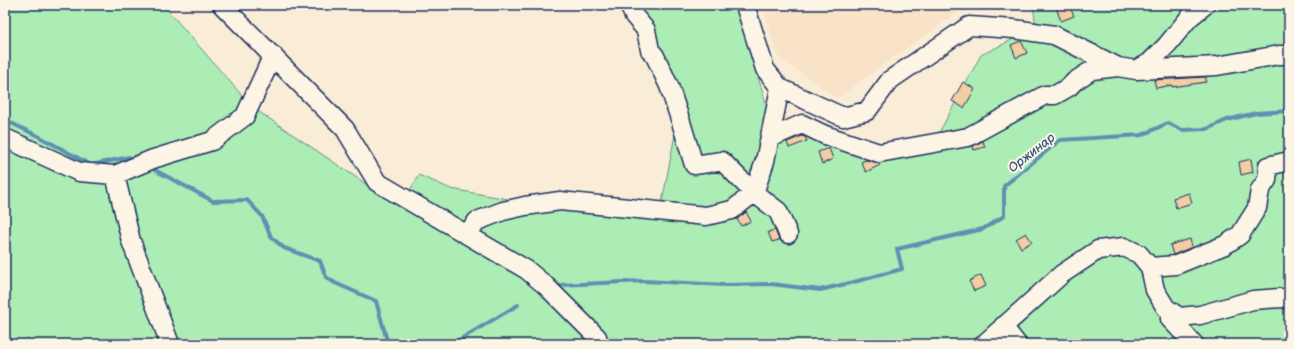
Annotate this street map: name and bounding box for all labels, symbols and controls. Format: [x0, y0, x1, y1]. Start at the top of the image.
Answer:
water label: Оржинар [1005, 129, 1059, 176]

